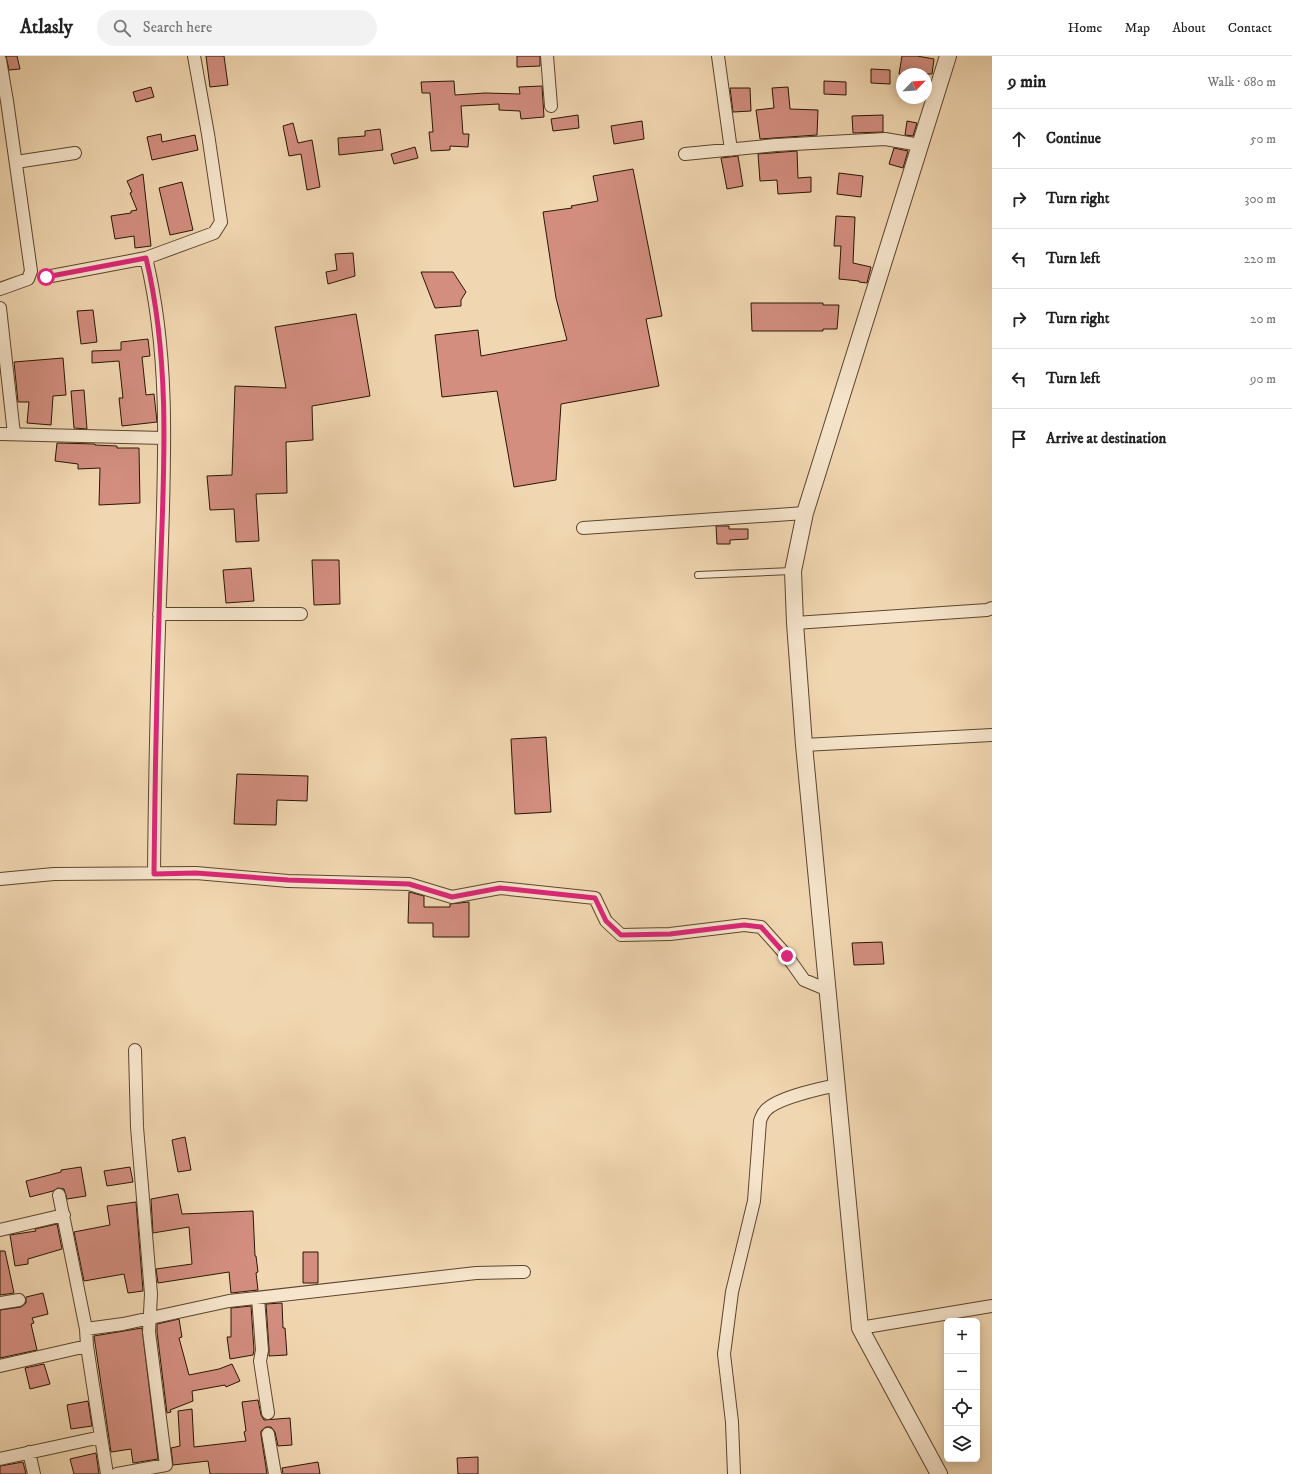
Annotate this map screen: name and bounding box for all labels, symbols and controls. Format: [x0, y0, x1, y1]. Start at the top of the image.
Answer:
search box [97, 10, 377, 46]
text: Atlasly [20, 16, 73, 39]
icon: search [111, 17, 133, 39]
text: Search here [143, 18, 212, 37]
text: Home [1068, 19, 1102, 37]
text: Map [1124, 19, 1150, 37]
text: About [1172, 19, 1206, 37]
text: Contact [1228, 19, 1272, 37]
north arrow [896, 68, 932, 104]
text: 9 min [1008, 71, 1046, 93]
text: Walk · 680 m [1207, 74, 1276, 90]
icon: ahead [1008, 128, 1030, 150]
text: Continue [1046, 129, 1101, 148]
text: 50 m [1250, 131, 1276, 147]
icon: right [1008, 188, 1030, 210]
text: Turn right [1046, 189, 1109, 208]
text: 300 m [1245, 191, 1276, 207]
icon: left [1008, 248, 1030, 270]
text: Turn left [1046, 249, 1100, 268]
text: 220 m [1244, 251, 1276, 267]
route start [37, 268, 55, 286]
icon: right [1008, 308, 1030, 330]
text: Turn right [1046, 309, 1109, 328]
text: 20 m [1250, 311, 1276, 327]
icon: left [1008, 368, 1030, 390]
text: Turn left [1046, 369, 1100, 388]
text: 90 m [1250, 371, 1276, 387]
icon: arrive [1008, 428, 1030, 450]
text: Arrive at destination [1046, 429, 1166, 448]
route end [778, 947, 796, 965]
map controls [944, 1318, 980, 1462]
button: + [944, 1318, 980, 1354]
button: − [944, 1354, 980, 1390]
button: locate [944, 1390, 980, 1426]
button: layers [944, 1426, 980, 1462]

